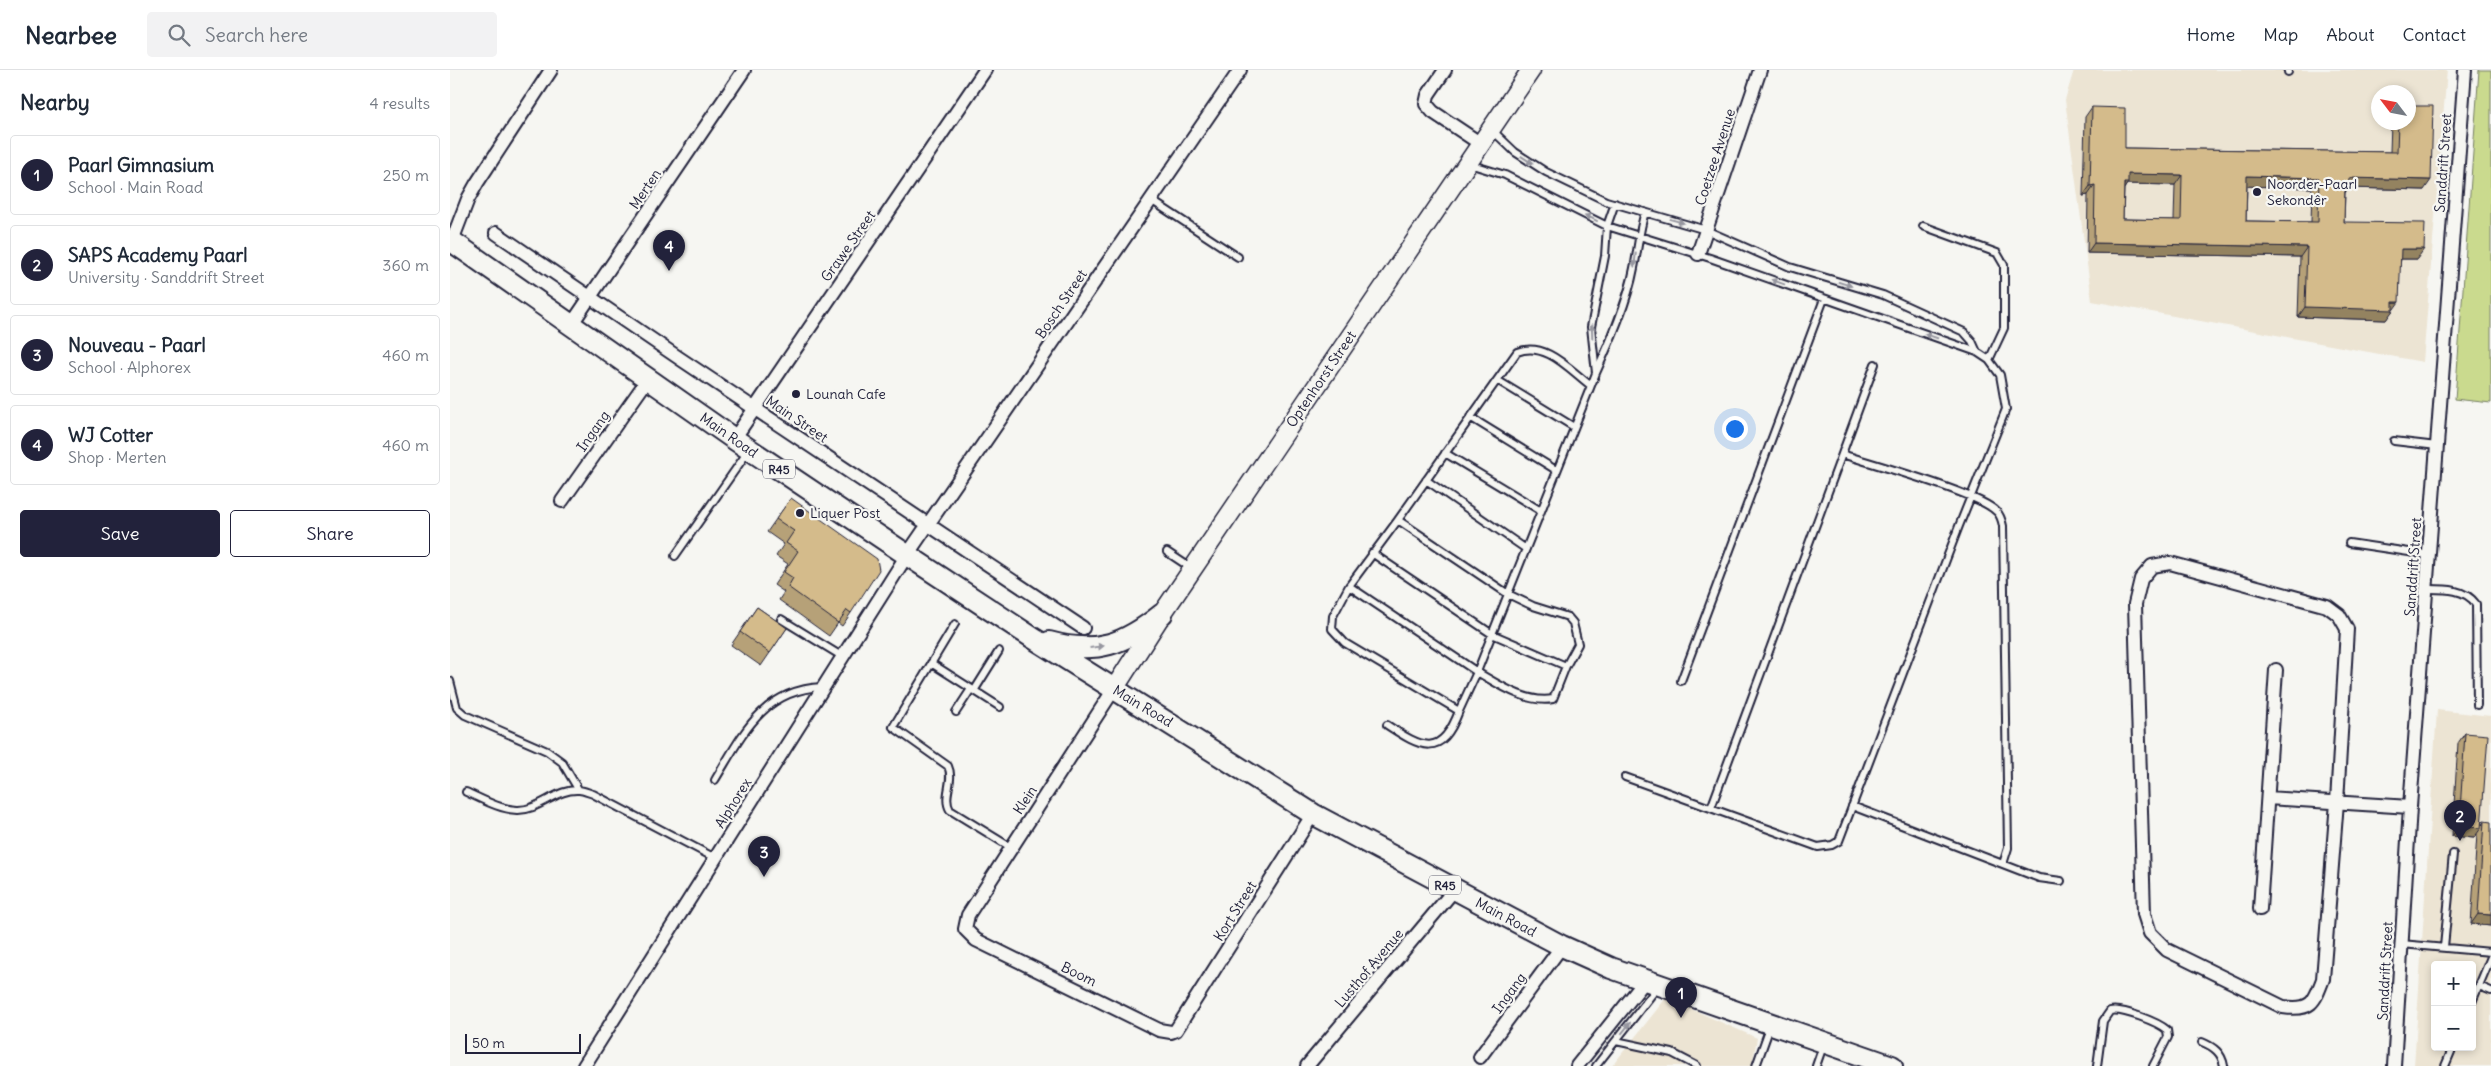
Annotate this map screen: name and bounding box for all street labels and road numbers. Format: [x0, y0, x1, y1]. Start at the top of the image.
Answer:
street label: Coetzee Avenue [1691, 106, 1739, 208]
street label: Sanddrift Street [2431, 113, 2455, 213]
street label: Merten [625, 165, 665, 213]
street label: Grawe Street [817, 207, 879, 285]
street label: Bosch Street [1031, 266, 1091, 342]
street label: Optenhorst Street [1282, 327, 1360, 431]
street label: Main Street [762, 392, 832, 447]
street label: Ingang [572, 407, 614, 455]
street label: Main Road [697, 409, 761, 461]
road number: R45 [763, 459, 795, 478]
street label: Sanddrift Street [2401, 517, 2425, 617]
street label: Main Road [1110, 681, 1176, 731]
street label: Alphorex [711, 774, 755, 831]
street label: Klein [1009, 782, 1041, 818]
road number: R45 [1429, 876, 1461, 894]
street label: Kort Street [1209, 877, 1261, 944]
street label: Main Road [1472, 893, 1540, 941]
street label: Sanddrift Street [2373, 921, 2397, 1021]
street label: Lusthof Avenue [1331, 925, 1407, 1011]
street label: Boom [1058, 958, 1100, 990]
street label: Ingang [1488, 969, 1530, 1017]

